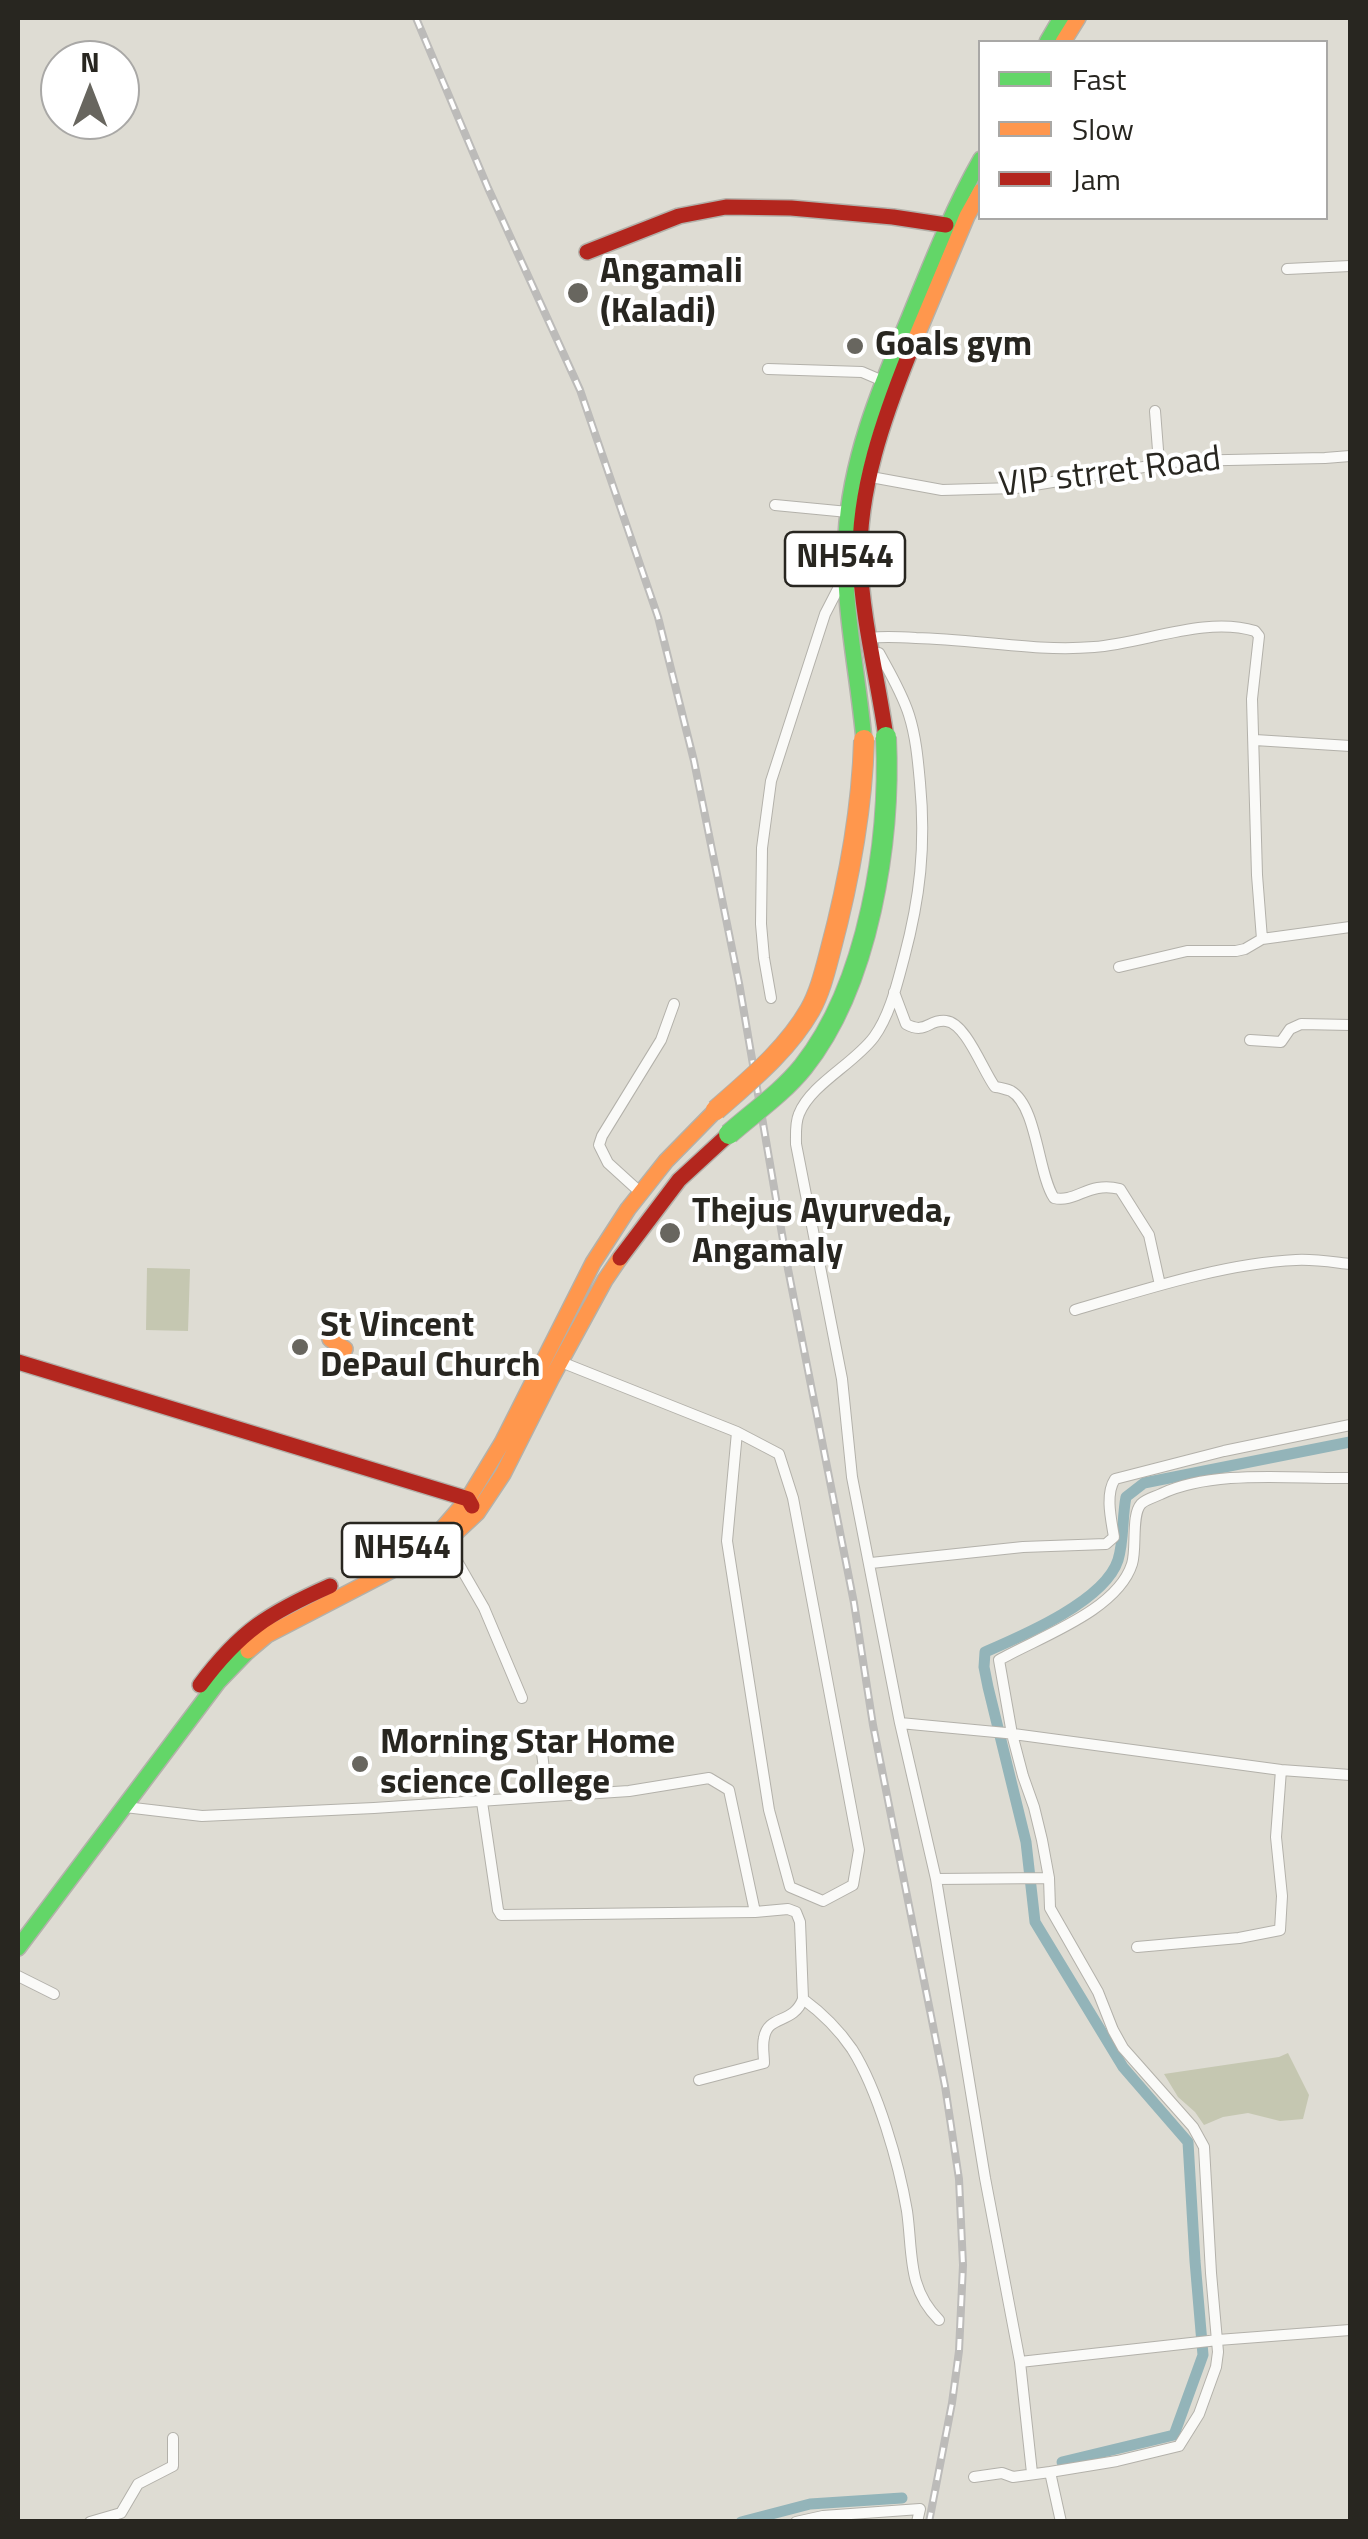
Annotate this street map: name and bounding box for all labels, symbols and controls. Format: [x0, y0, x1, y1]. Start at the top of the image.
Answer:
north arrow [40, 40, 140, 140]
text: N [80, 40, 100, 83]
legend [978, 40, 1328, 220]
text: Fast [1072, 56, 1126, 102]
text: Slow [1072, 106, 1134, 152]
text: Jam [1072, 156, 1121, 202]
place label: Angamali (Kaladi) [600, 252, 743, 334]
marker: Angamali (Kaladi) [565, 280, 591, 306]
place label: Goals gym [875, 325, 1032, 367]
marker: Goals gym [844, 335, 866, 357]
street label: VIP strret Road [997, 440, 1223, 508]
road number: NH544 [785, 532, 905, 586]
place label: Thejus Ayurveda, Angamaly [692, 1192, 952, 1274]
marker: Thejus Ayurveda, Angamaly [657, 1220, 683, 1246]
place label: St Vincent DePaul Church [320, 1306, 541, 1388]
marker: St Vincent DePaul Church [289, 1336, 311, 1358]
road number: NH544 [342, 1523, 462, 1577]
place label: Morning Star Home science College [380, 1723, 675, 1805]
marker: Morning Star Home science College [349, 1753, 371, 1775]

